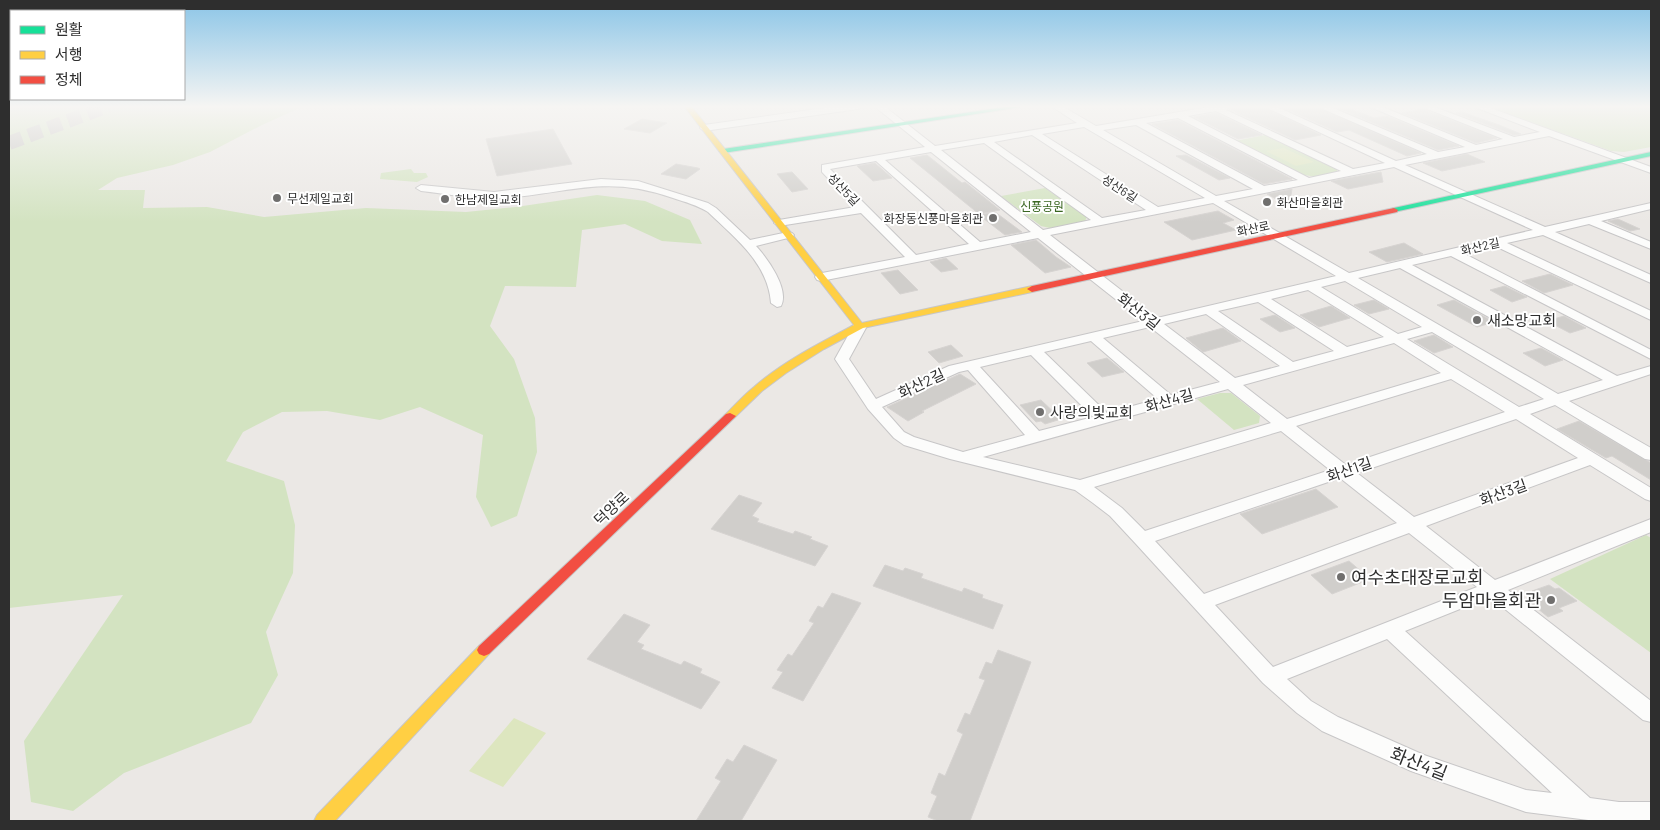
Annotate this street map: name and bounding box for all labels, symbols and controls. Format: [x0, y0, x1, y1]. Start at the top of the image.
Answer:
legend [10, 10, 185, 100]
text: 원활 [55, 20, 83, 38]
text: 서행 [55, 45, 83, 63]
text: 정체 [55, 70, 83, 88]
street label: 성산5길 [825, 170, 863, 208]
street label: 성산6길 [1100, 171, 1140, 205]
place label: 무선제일교회 [287, 191, 353, 205]
marker: 무선제일교회 [271, 192, 283, 204]
place label: 한남제일교회 [455, 192, 521, 206]
marker: 한남제일교회 [439, 193, 451, 205]
place label: 화산마을회관 [1277, 195, 1343, 209]
marker: 화산마을회관 [1261, 196, 1273, 208]
park label: 신풍공원 [1020, 199, 1064, 213]
place label: 화장동신풍마을회관 [884, 211, 983, 225]
marker: 화장동신풍마을회관 [987, 212, 999, 224]
street label: 화산로 [1235, 218, 1271, 238]
street label: 화산2길 [1459, 235, 1501, 257]
street label: 화산3길 [1114, 289, 1164, 333]
place label: 새소망교회 [1487, 311, 1556, 329]
marker: 새소망교회 [1471, 314, 1483, 326]
street label: 화산2길 [895, 364, 947, 402]
street label: 화산4길 [1143, 385, 1195, 415]
place label: 사랑의빛교회 [1050, 403, 1133, 421]
marker: 사랑의빛교회 [1034, 406, 1046, 418]
street label: 화산1길 [1324, 453, 1374, 485]
street label: 화산3길 [1477, 475, 1529, 509]
street label: 덕양로 [590, 487, 632, 529]
place label: 여수초대장로교회 [1351, 566, 1483, 588]
marker: 여수초대장로교회 [1335, 571, 1347, 583]
place label: 두암마을회관 [1442, 589, 1541, 611]
marker: 두암마을회관 [1545, 594, 1557, 606]
street label: 화산4길 [1387, 742, 1451, 784]

